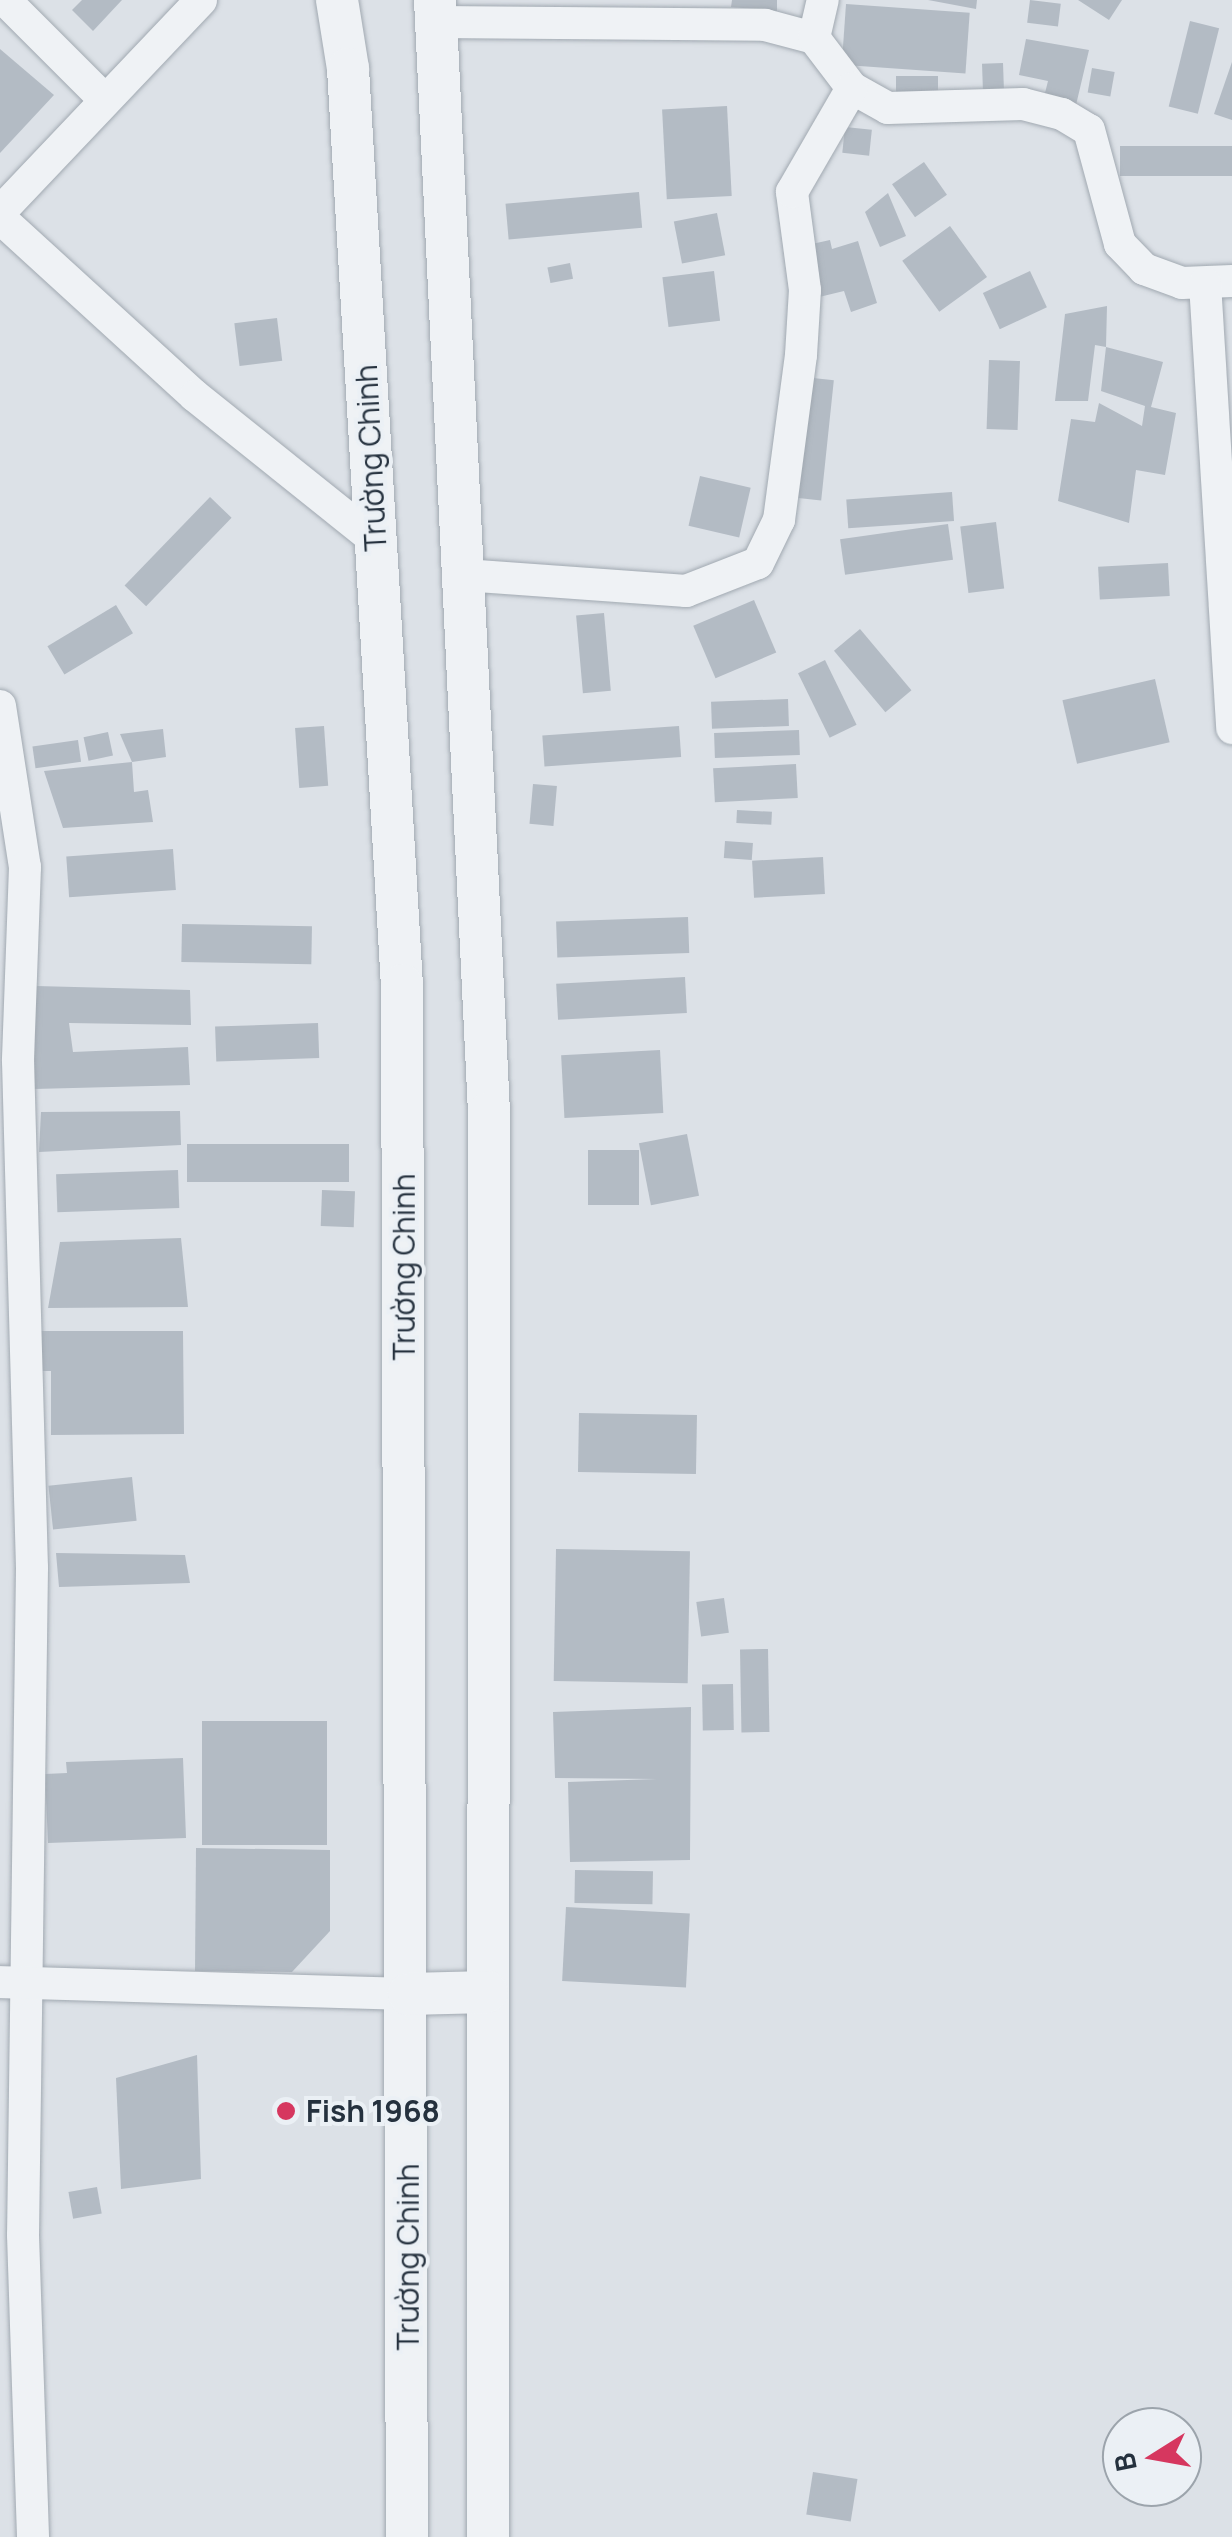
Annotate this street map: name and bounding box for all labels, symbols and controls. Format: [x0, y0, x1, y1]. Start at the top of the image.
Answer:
street label: Trường Chinh [348, 364, 394, 552]
street label: Trường Chinh [386, 1174, 422, 1360]
place label: Fish 1968 [306, 2093, 440, 2129]
marker: Fish 1968 [275, 2100, 297, 2122]
street label: Trường Chinh [390, 2164, 426, 2350]
north arrow [1102, 2407, 1202, 2507]
text: B [1104, 2450, 1145, 2475]

